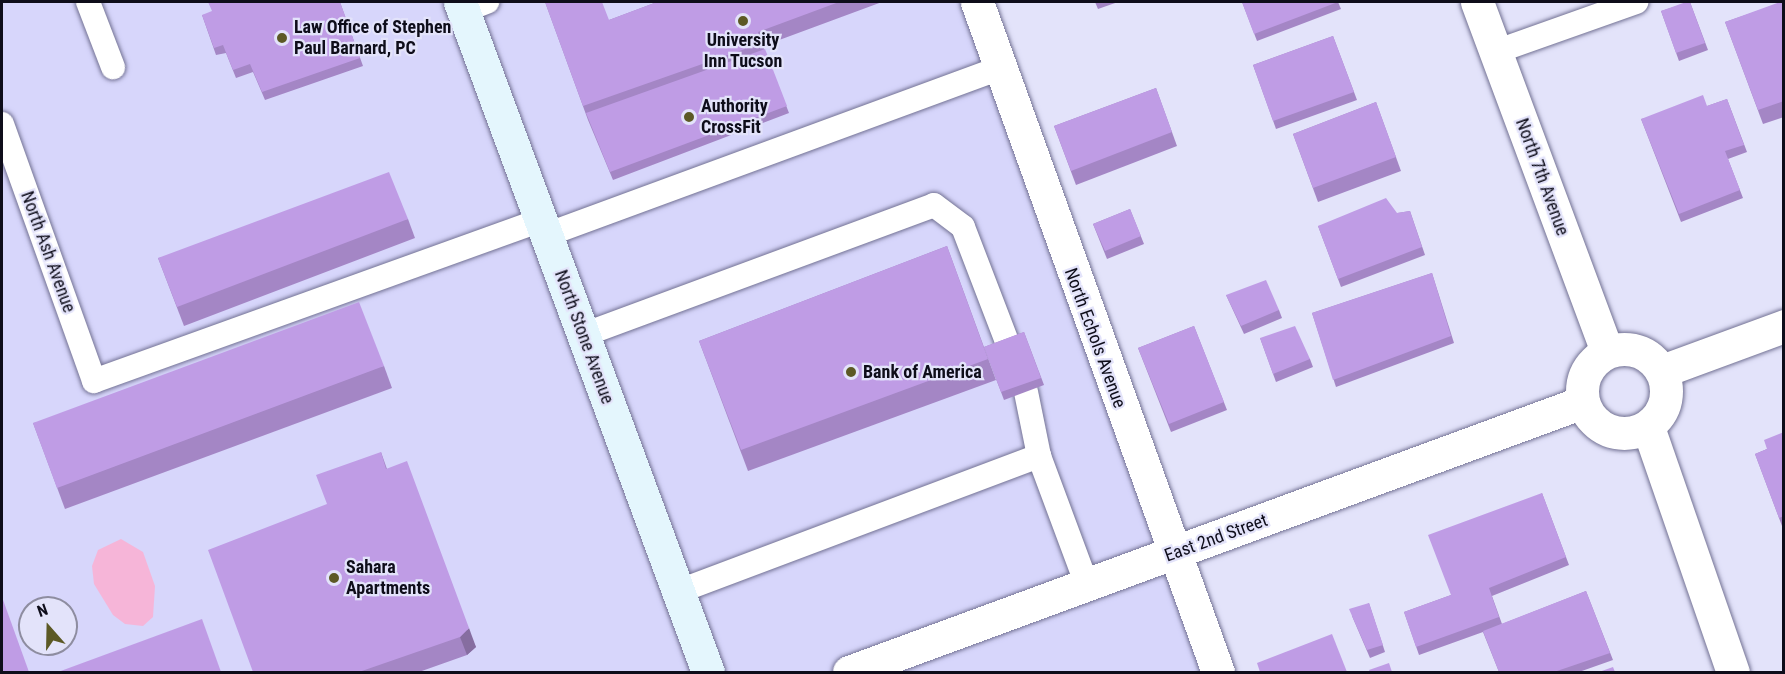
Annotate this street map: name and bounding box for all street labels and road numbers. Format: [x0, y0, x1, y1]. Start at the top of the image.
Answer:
street label: North 7th Avenue [1511, 115, 1573, 239]
street label: North Ash Avenue [16, 188, 80, 316]
street label: North Echols Avenue [1060, 265, 1130, 411]
street label: North Stone Avenue [550, 267, 618, 407]
street label: East 2nd Street [1162, 509, 1270, 567]

